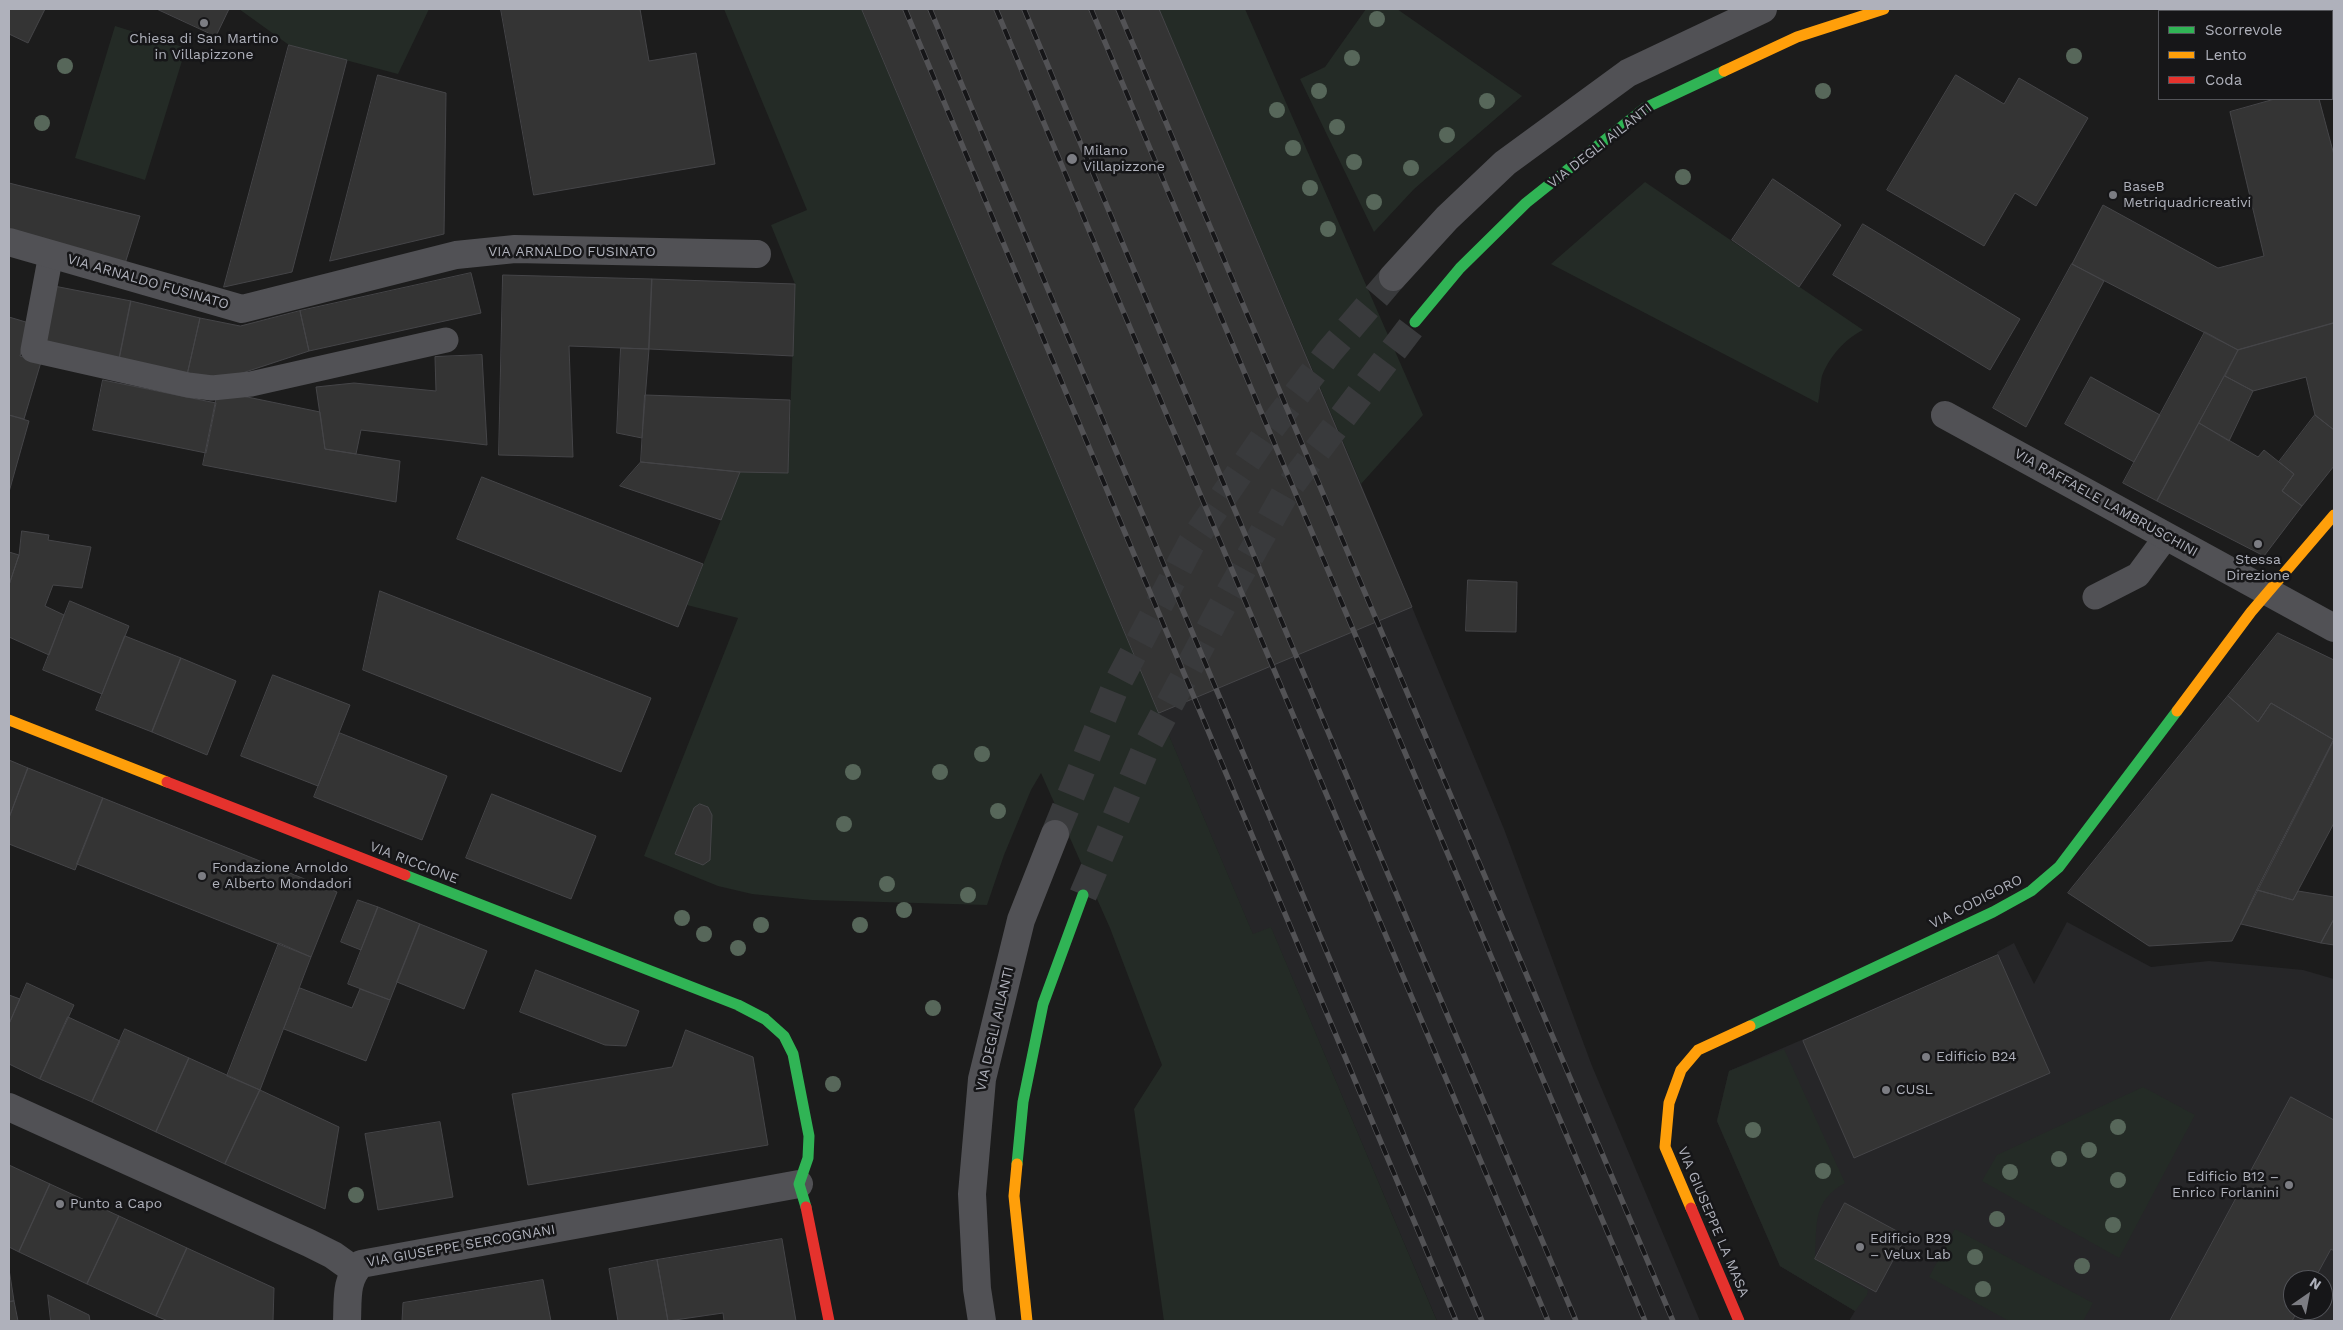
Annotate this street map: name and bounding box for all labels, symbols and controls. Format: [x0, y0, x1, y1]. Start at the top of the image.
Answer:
legend [2158, 10, 2333, 100]
marker: Chiesa di San Martino in Villapizzone [198, 17, 210, 29]
text: Scorrevole [2205, 21, 2283, 39]
place label: Chiesa di San Martino in Villapizzone [129, 31, 279, 64]
text: Lento [2205, 46, 2247, 64]
text: Coda [2205, 71, 2242, 89]
street label: VIA DEGLI AILANTI [1545, 100, 1655, 192]
place label: Milano Villapizzone [1083, 143, 1165, 176]
marker: Milano Villapizzone [1065, 152, 1079, 166]
place label: BaseB Metriquadricreativi [2123, 179, 2251, 212]
marker: BaseB Metriquadricreativi [2107, 189, 2119, 201]
street label: VIA ARNALDO FUSINATO [488, 244, 656, 260]
street label: VIA ARNALDO FUSINATO [65, 251, 231, 313]
street label: VIA RAFFAELE LAMBRUSCHINI [2011, 445, 2201, 561]
marker: Stessa Direzione [2252, 538, 2264, 550]
place label: Stessa Direzione [2226, 552, 2290, 584]
street label: VIA RICCIONE [367, 838, 461, 888]
place label: Fondazione Arnoldo e Alberto Mondadori [212, 860, 352, 892]
marker: Fondazione Arnoldo e Alberto Mondadori [196, 870, 208, 882]
street label: VIA CODIGORO [1927, 871, 2025, 933]
street label: VIA DEGLI AILANTI [972, 965, 1018, 1093]
place label: Edificio B24 [1936, 1049, 2017, 1065]
marker: Edificio B24 [1920, 1051, 1932, 1063]
place label: CUSL [1896, 1082, 1933, 1098]
marker: CUSL [1880, 1084, 1892, 1096]
street label: VIA GIUSEPPE LA MASA [1674, 1144, 1752, 1300]
place label: Edificio B12 – Enrico Forlanini [2172, 1169, 2279, 1202]
marker: Edificio B12 – Enrico Forlanini [2283, 1179, 2295, 1191]
place label: Punto a Capo [70, 1196, 162, 1212]
marker: Punto a Capo [54, 1198, 66, 1210]
street label: VIA GIUSEPPE SERCOGNANI [365, 1221, 557, 1271]
place label: Edificio B29 – Velux Lab [1870, 1231, 1951, 1264]
marker: Edificio B29 – Velux Lab [1854, 1241, 1866, 1253]
north arrow [2283, 1270, 2333, 1320]
text: N [2307, 1274, 2324, 1293]

